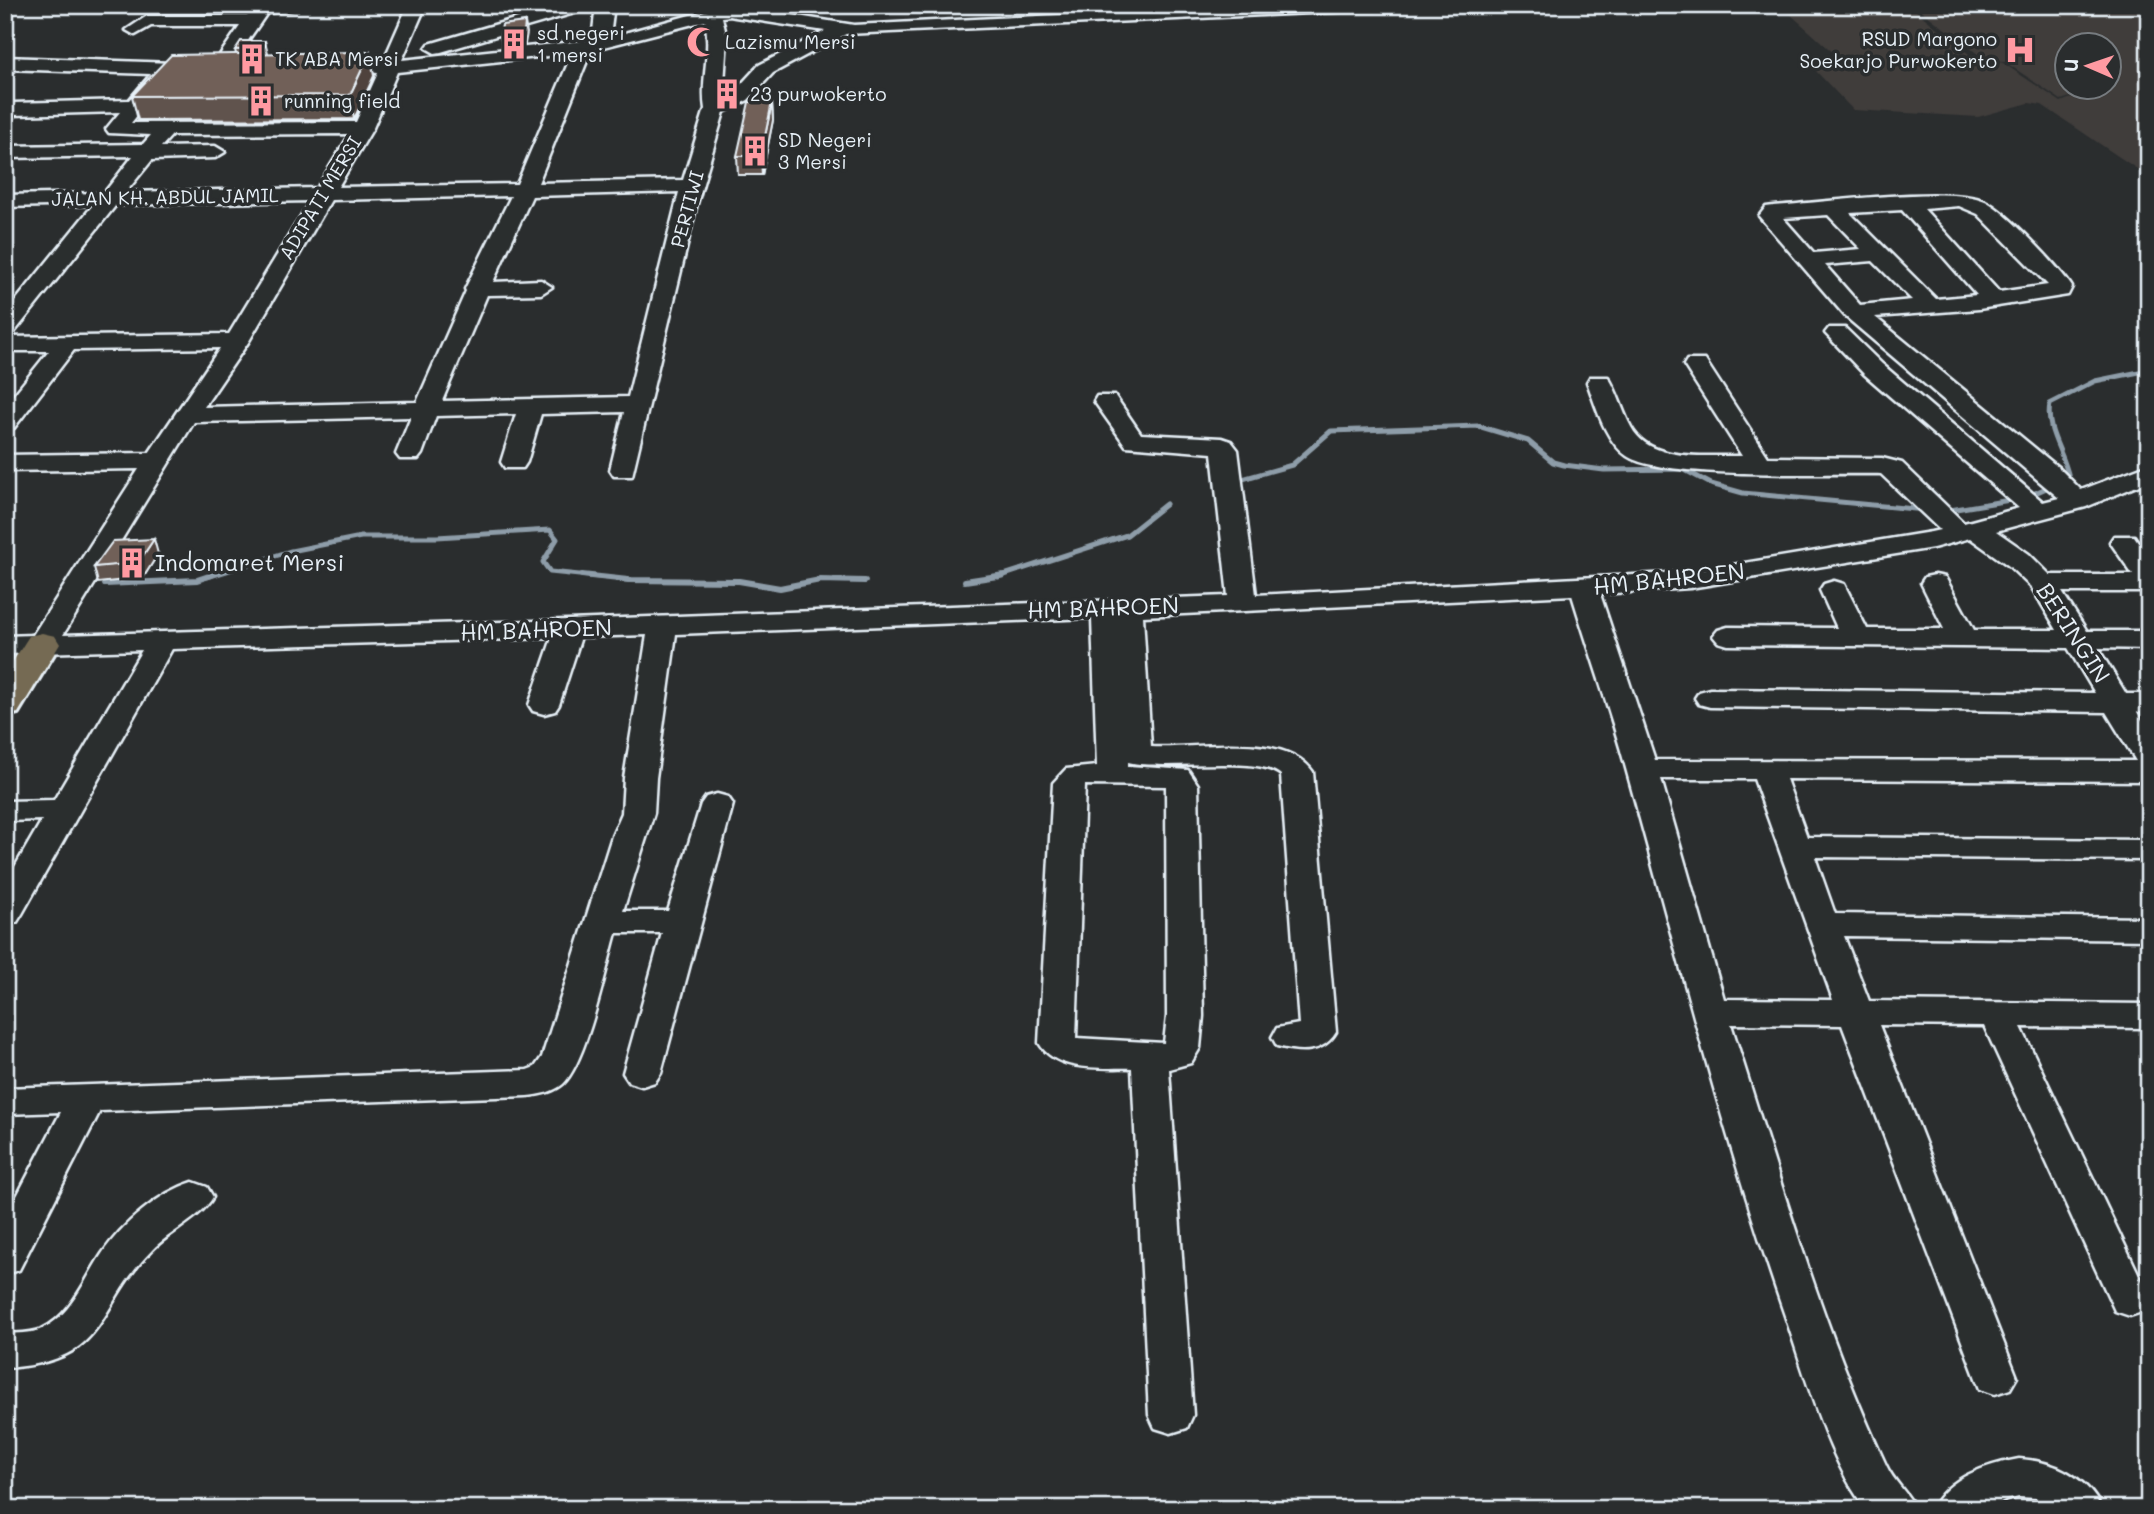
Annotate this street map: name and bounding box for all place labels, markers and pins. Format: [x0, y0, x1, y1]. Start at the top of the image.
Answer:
place label: sd negeri 1 mersi [537, 20, 625, 67]
mosque icon: Lazismu Mersi [685, 25, 719, 59]
place label: RSUD Margono Soekarjo Purwokerto [1800, 26, 1997, 73]
building icon: sd negeri 1 mersi [497, 27, 531, 61]
place label: Lazismu Mersi [725, 29, 856, 54]
hospital icon: RSUD Margono Soekarjo Purwokerto [2003, 33, 2037, 67]
building icon: TK ABA Mersi [235, 42, 269, 76]
place label: TK ABA Mersi [275, 46, 399, 71]
building icon: 23 purwokerto [710, 77, 744, 111]
place label: 23 purwokerto [750, 81, 886, 106]
building icon: running field [244, 84, 278, 118]
place label: running field [284, 88, 400, 113]
place label: SD Negeri 3 Mersi [778, 127, 872, 174]
building icon: SD Negeri 3 Mersi [738, 134, 772, 168]
building icon: Indomaret Mersi [115, 546, 149, 580]
place label: Indomaret Mersi [155, 547, 344, 577]

